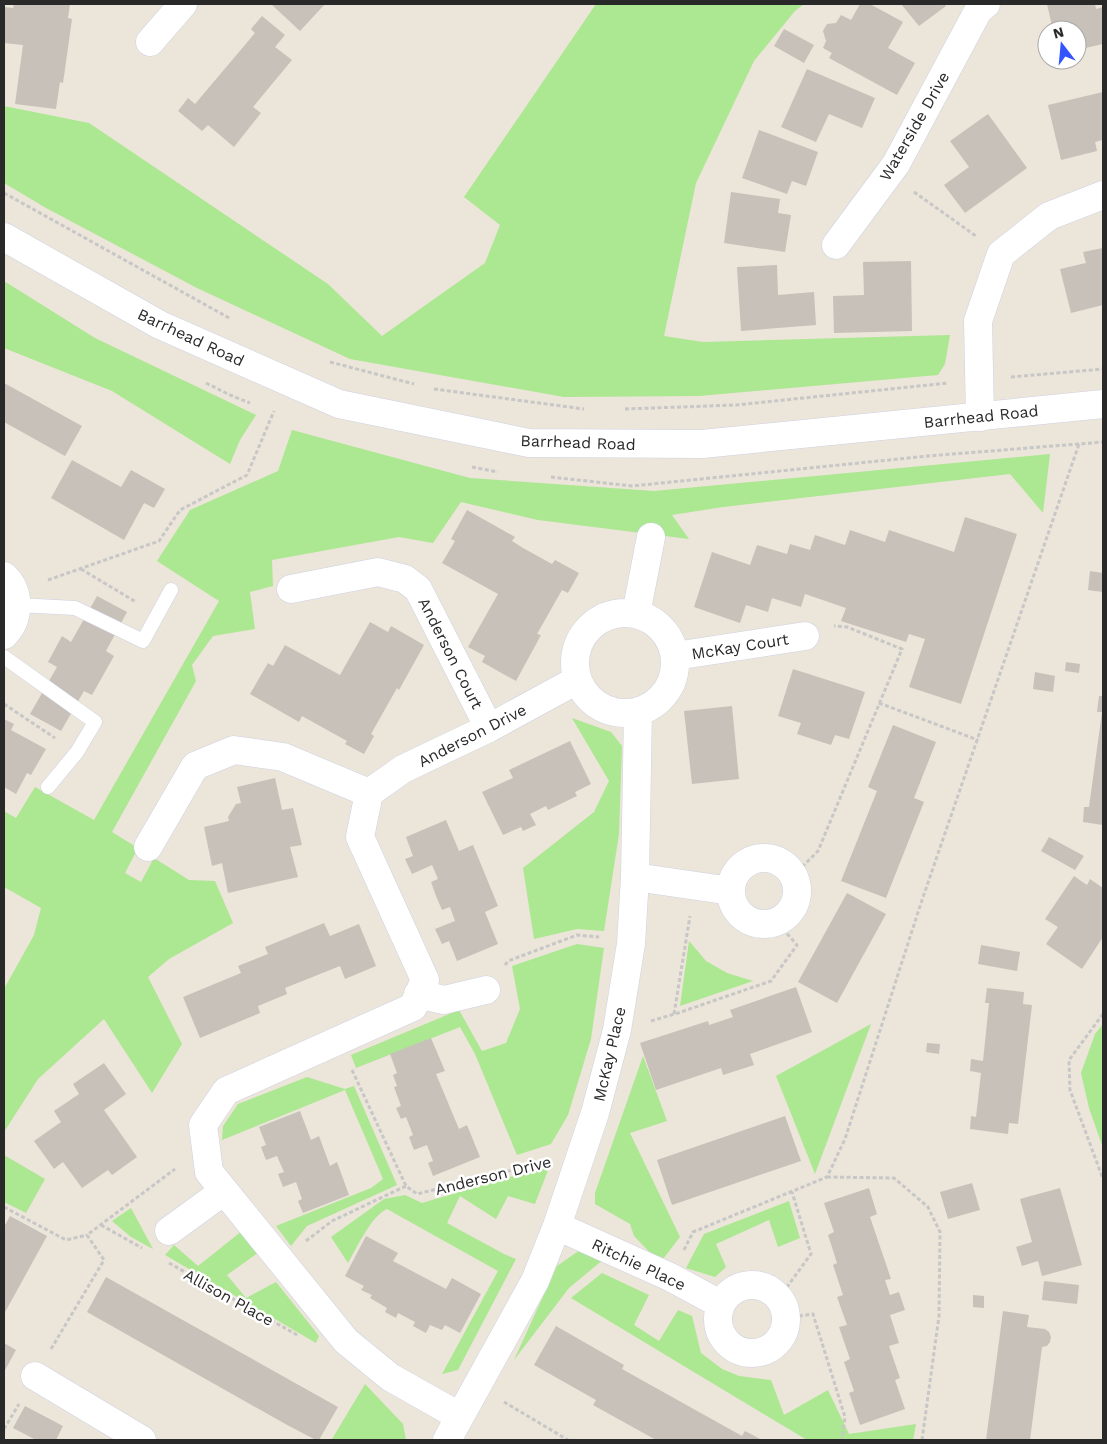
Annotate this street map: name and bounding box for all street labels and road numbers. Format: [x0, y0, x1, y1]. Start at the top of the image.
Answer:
street label: Waterside Drive [876, 68, 953, 184]
street label: Barrhead Road [135, 304, 247, 370]
street label: Barrhead Road [923, 401, 1039, 432]
street label: Barrhead Road [520, 431, 636, 454]
street label: Anderson Court [414, 594, 487, 712]
street label: McKay Court [690, 629, 790, 664]
street label: Anderson Drive [415, 700, 530, 771]
street label: McKay Place [589, 1005, 630, 1103]
street label: Anderson Drive [433, 1152, 553, 1199]
street label: Ritchie Place [589, 1234, 689, 1294]
street label: Allison Place [180, 1265, 277, 1330]

